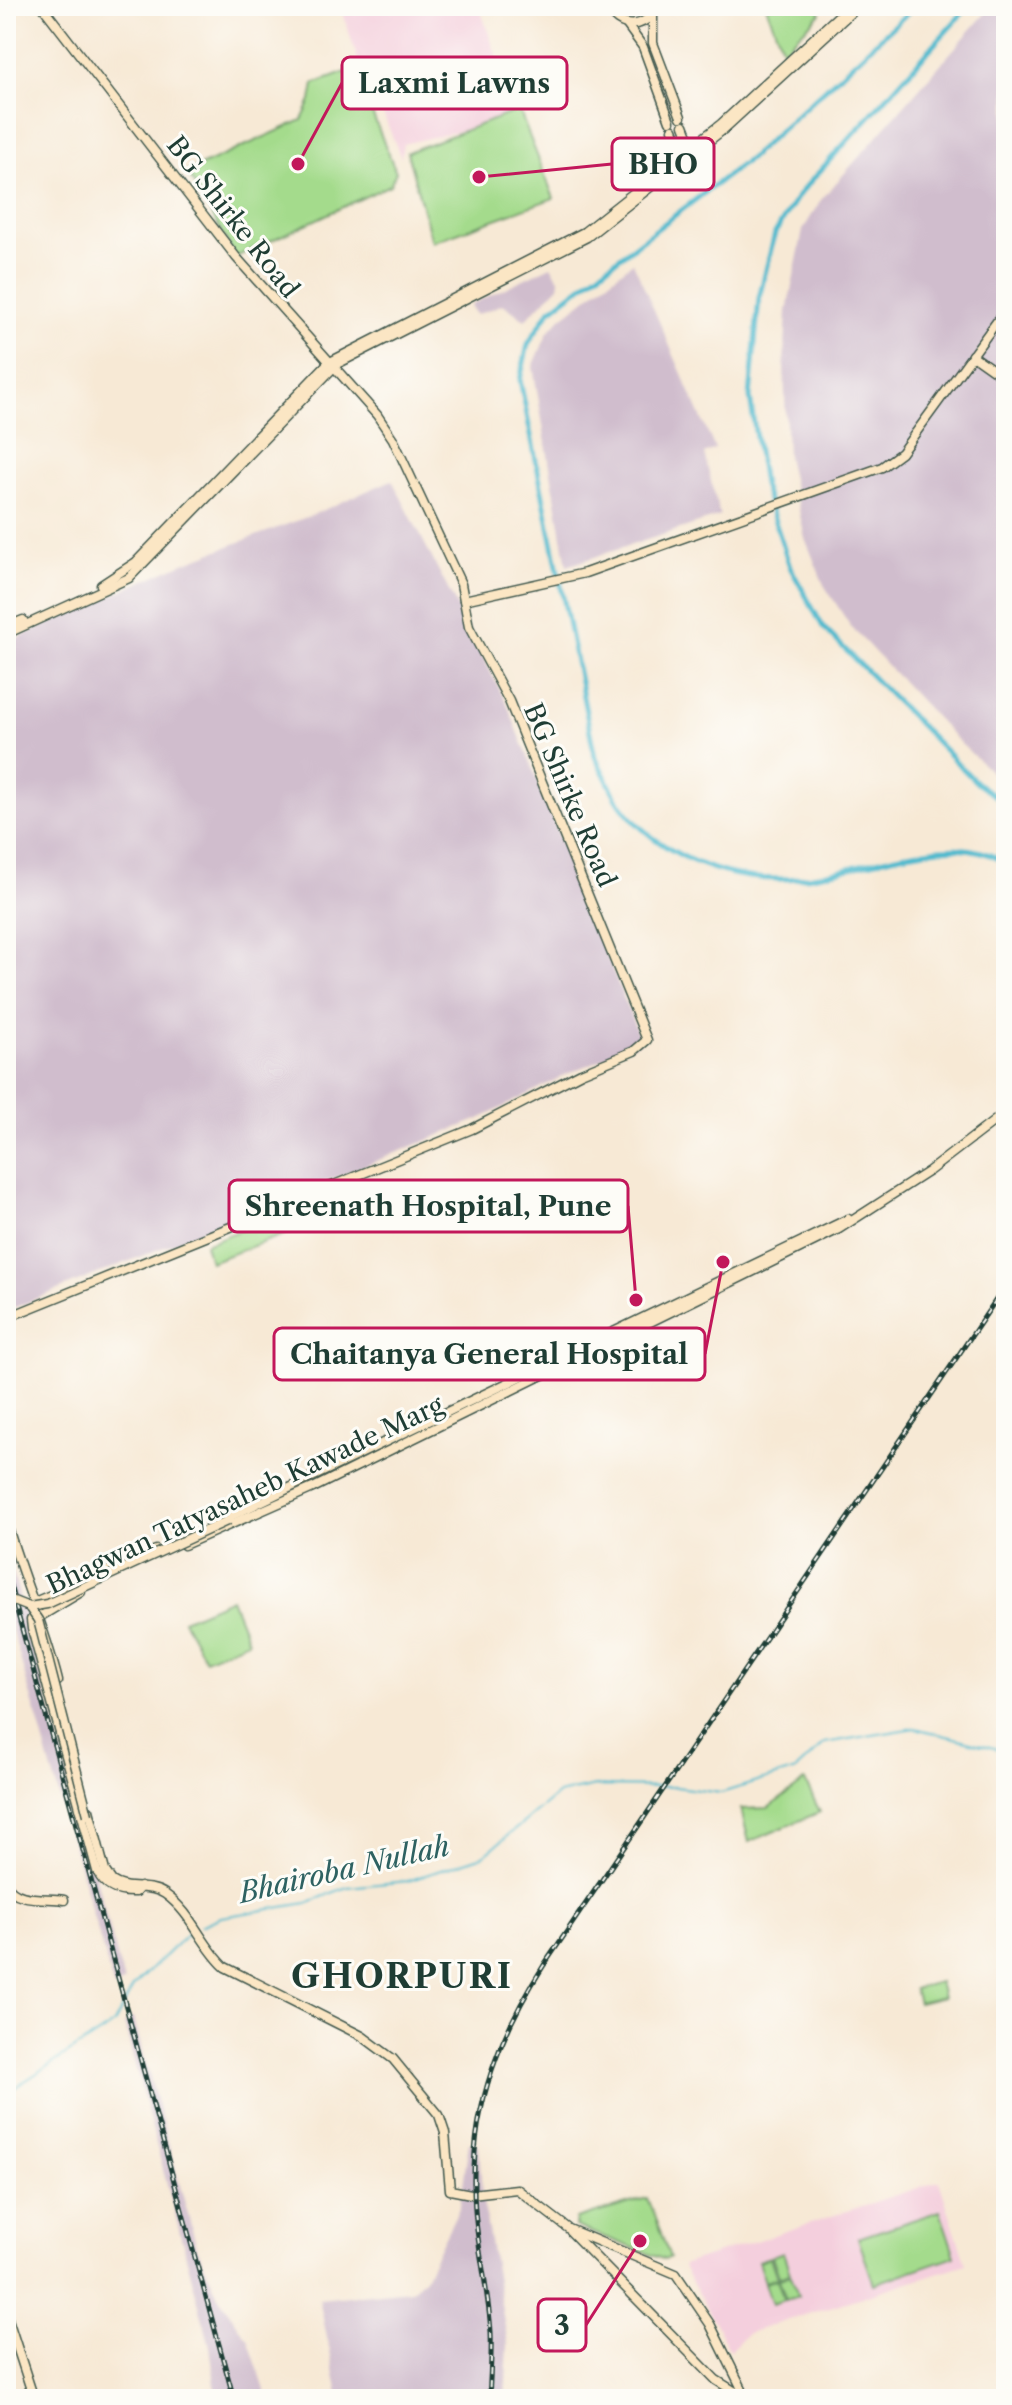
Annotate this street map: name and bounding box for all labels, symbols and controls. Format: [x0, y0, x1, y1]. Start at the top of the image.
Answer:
callout: Laxmi Lawns [342, 57, 567, 109]
text: Laxmi Lawns [358, 66, 550, 100]
street label: BG Shirke Road [160, 130, 306, 304]
callout: BHO [612, 138, 714, 190]
text: BHO [628, 147, 698, 181]
street label: BG Shirke Road [517, 698, 623, 892]
callout: Shreenath Hospital, Pune [229, 1180, 628, 1232]
text: Shreenath Hospital, Pune [244, 1189, 612, 1223]
callout: Chaitanya General Hospital [274, 1328, 705, 1380]
text: Chaitanya General Hospital [290, 1337, 688, 1371]
street label: Bhagwan Tatyasaheb Kawade Marg [42, 1389, 449, 1601]
water label: Bhairoba Nullah [234, 1828, 453, 1910]
district label: GHORPURI [291, 1955, 513, 1997]
callout: 3 [538, 2299, 586, 2351]
text: 3 [554, 2308, 570, 2342]

